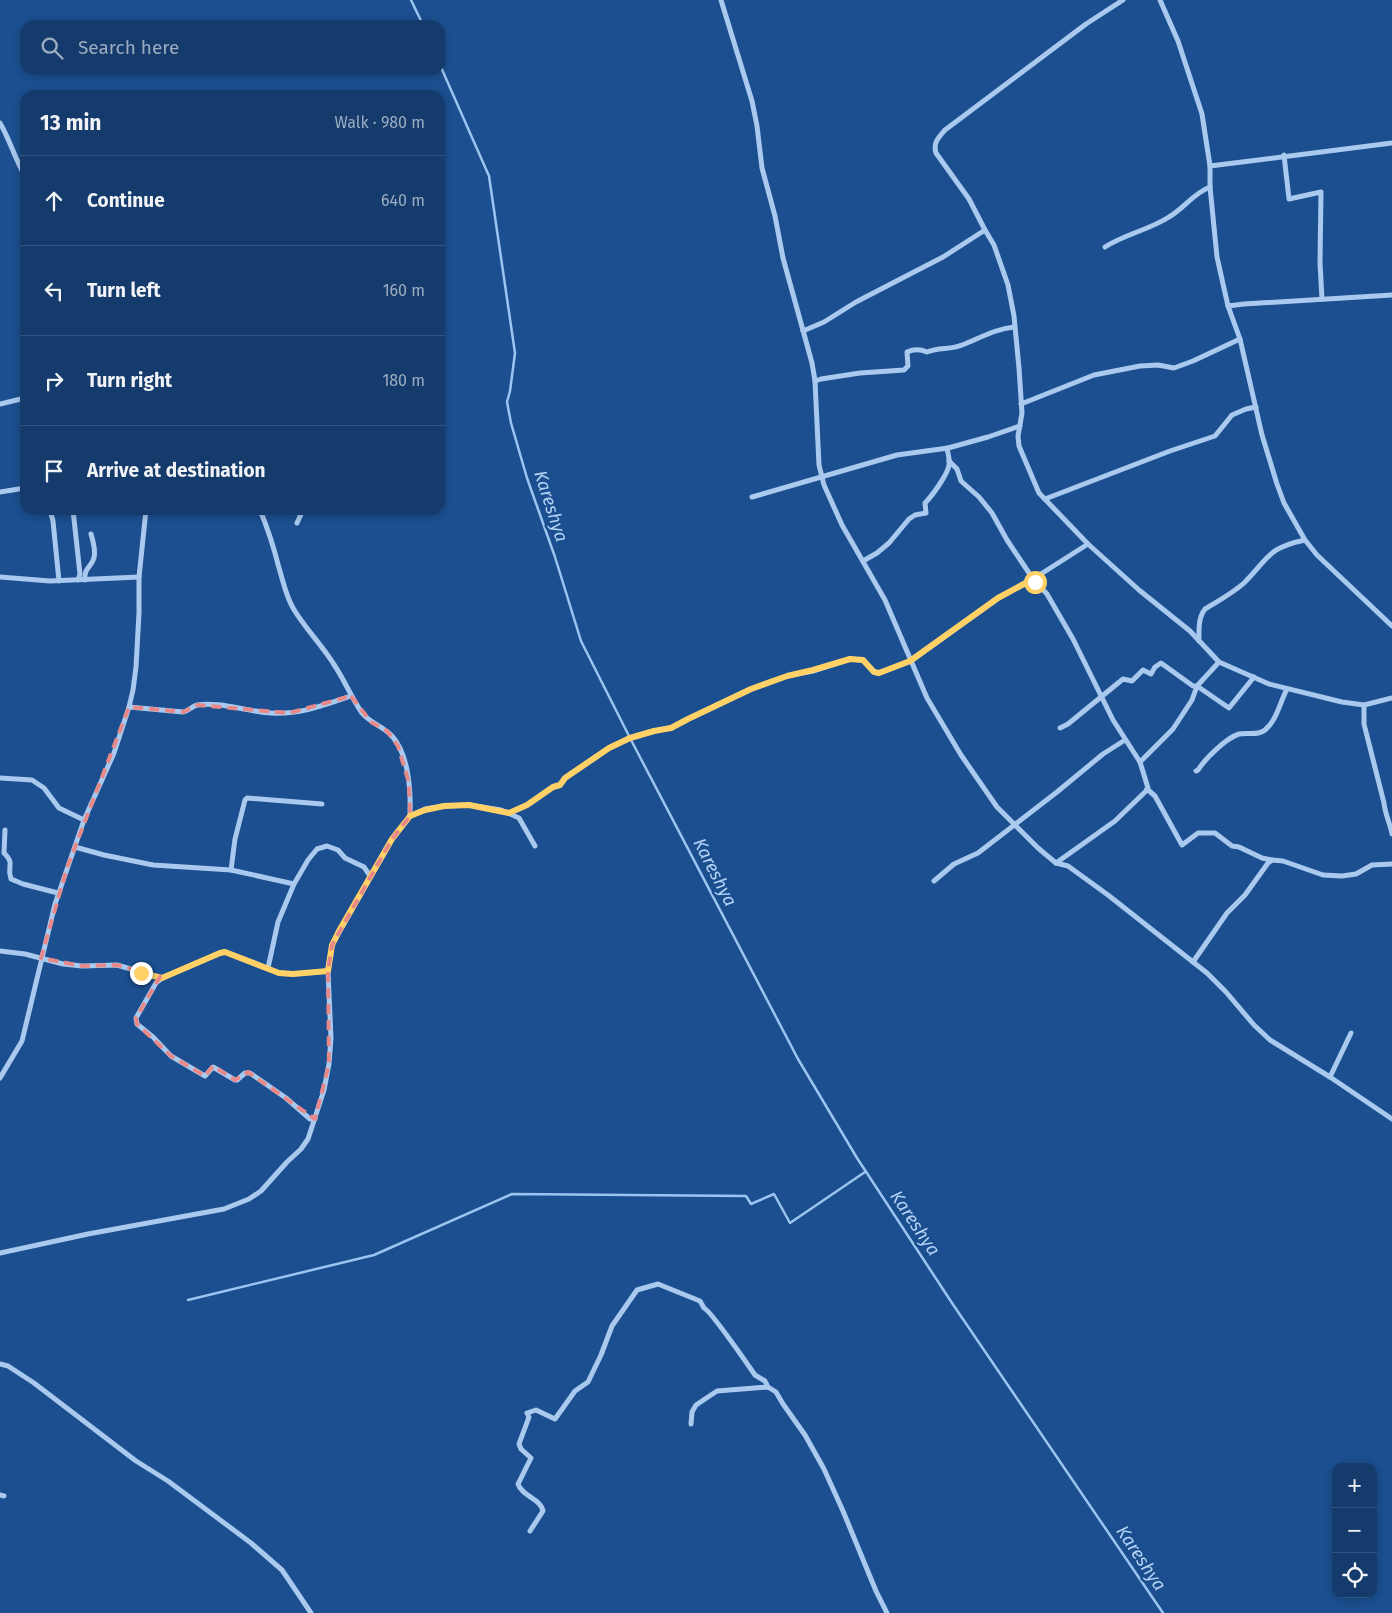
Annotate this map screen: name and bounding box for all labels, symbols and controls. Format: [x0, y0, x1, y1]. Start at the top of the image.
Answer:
search box [20, 20, 445, 75]
icon: search [38, 34, 66, 62]
text: Search here [78, 36, 179, 59]
text: 13 min [40, 110, 101, 136]
text: Walk · 980 m [334, 113, 425, 132]
icon: ahead [40, 187, 68, 215]
text: Continue [87, 189, 165, 212]
text: 640 m [381, 191, 425, 210]
icon: left [40, 277, 68, 305]
text: Turn left [87, 279, 161, 302]
text: 160 m [383, 281, 425, 300]
icon: right [40, 367, 68, 395]
text: Turn right [87, 369, 172, 392]
text: 180 m [382, 371, 425, 390]
icon: arrive [40, 457, 68, 485]
text: Arrive at destination [87, 459, 266, 482]
water label: Kareshya [529, 468, 573, 544]
route start [1024, 571, 1047, 594]
water label: Kareshya [688, 834, 742, 910]
route end [130, 962, 153, 985]
water label: Kareshya [885, 1186, 945, 1260]
map controls [1332, 1463, 1377, 1598]
button: + [1332, 1463, 1377, 1508]
button: − [1332, 1508, 1377, 1553]
water label: Kareshya [1111, 1521, 1171, 1595]
button: locate [1332, 1553, 1377, 1598]

